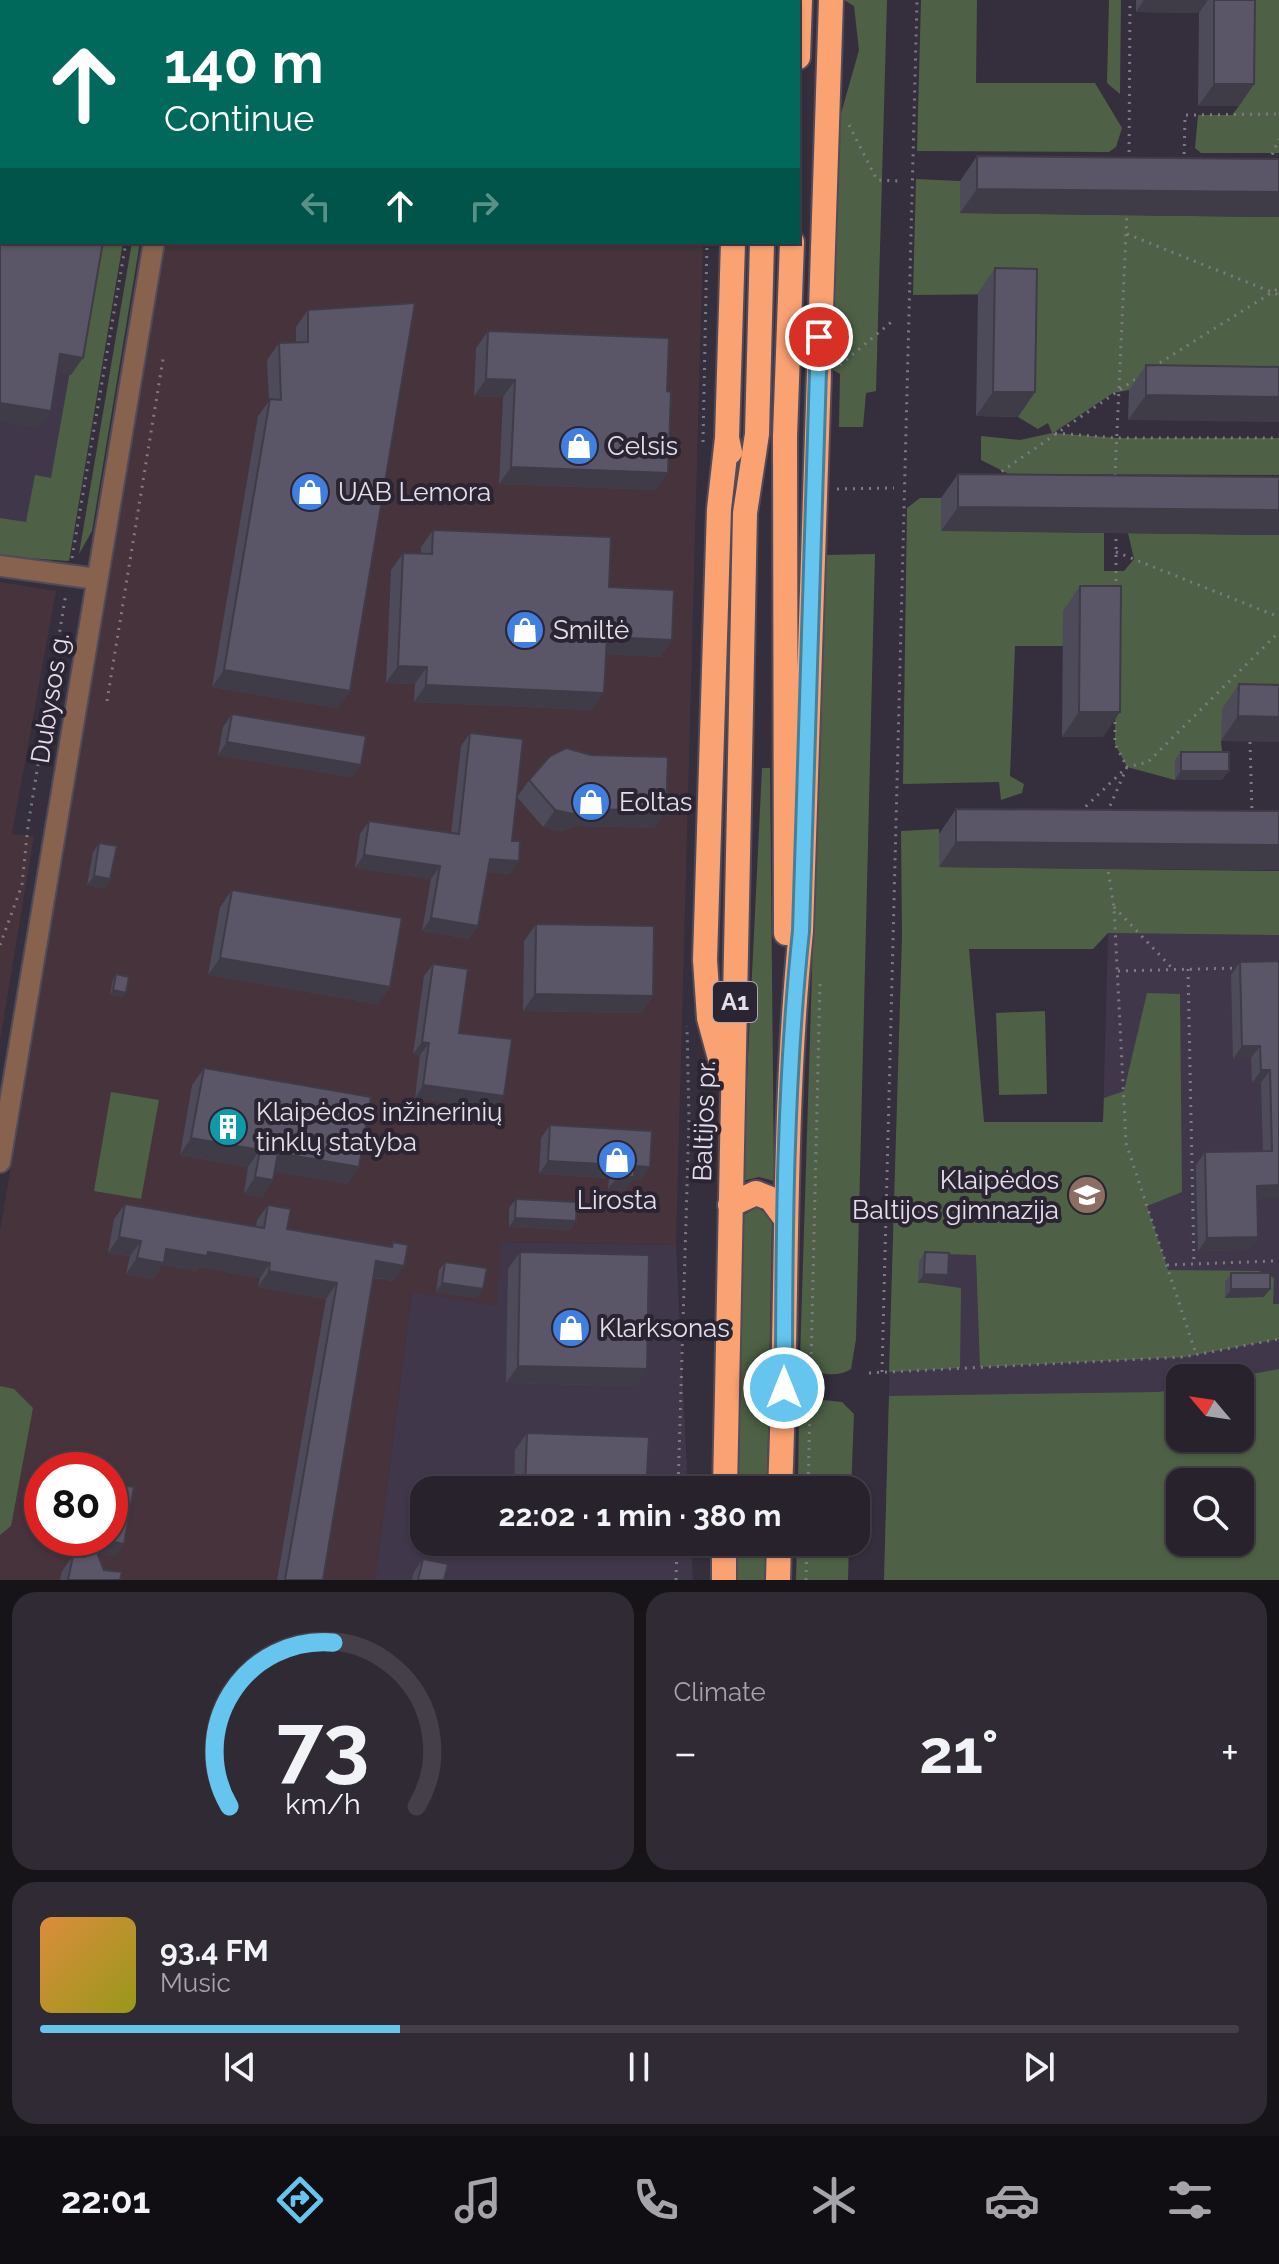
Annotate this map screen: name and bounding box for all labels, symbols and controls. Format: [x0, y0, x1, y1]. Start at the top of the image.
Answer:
text: 140 m [164, 30, 324, 96]
icon: ahead [32, 32, 136, 136]
text: Continue [164, 97, 314, 139]
icon: left [294, 184, 338, 228]
icon: ahead [378, 184, 422, 228]
icon: right [462, 184, 506, 228]
pin [785, 303, 853, 371]
icon: arrive [797, 315, 841, 359]
shop icon: Celsis [558, 425, 600, 467]
place label: Celsis [607, 431, 678, 461]
shop icon: UAB Lemora [289, 471, 331, 513]
place label: UAB Lemora [338, 477, 491, 507]
shop icon: Smiltė [504, 609, 546, 651]
place label: Smiltė [553, 615, 629, 645]
street label: Dubysos g. [25, 631, 75, 765]
shop icon: Eoltas [570, 781, 612, 823]
place label: Eoltas [619, 787, 692, 817]
road number: A1 [713, 982, 757, 1022]
street label: Baltijos pr. [687, 1060, 721, 1182]
place label: Klaipėdos inžinerinių tinklų statyba [256, 1097, 503, 1157]
building icon: Klaipėdos inžinerinių tinklų statyba [207, 1106, 249, 1148]
shop icon: Lirosta [596, 1139, 638, 1181]
place label: Klaipėdos Baltijos gimnazija [852, 1165, 1059, 1225]
school or university icon: Klaipėdos Baltijos gimnazija [1066, 1174, 1108, 1216]
place label: Lirosta [577, 1185, 657, 1215]
shop icon: Klarksonas [550, 1307, 592, 1349]
place label: Klarksonas [599, 1313, 730, 1343]
position arrow [742, 1346, 826, 1430]
north arrow [1166, 1364, 1254, 1452]
map controls [1166, 1364, 1254, 1556]
speed limit sign: 80 [24, 1452, 128, 1556]
button: search [1166, 1468, 1254, 1556]
text: 22:02 · 1 min · 380 m [498, 1498, 782, 1533]
text: Climate [674, 1677, 766, 1707]
text: 73 [276, 1695, 369, 1792]
text: 21° [919, 1717, 999, 1787]
text: − [674, 1727, 697, 1778]
text: + [1221, 1727, 1239, 1778]
text: km/h [285, 1787, 360, 1821]
text: 93.4 FM [160, 1933, 269, 1968]
text: Music [160, 1968, 231, 1998]
icon: previous [218, 2045, 262, 2089]
icon: pause [617, 2045, 661, 2089]
icon: next [1017, 2045, 1061, 2089]
icon: directions [272, 2172, 328, 2228]
icon: music [450, 2172, 506, 2228]
icon: phone [628, 2172, 684, 2228]
icon: climate [806, 2172, 862, 2228]
icon: car [984, 2172, 1040, 2228]
icon: filters [1162, 2172, 1218, 2228]
text: 22:01 [61, 2179, 150, 2221]

